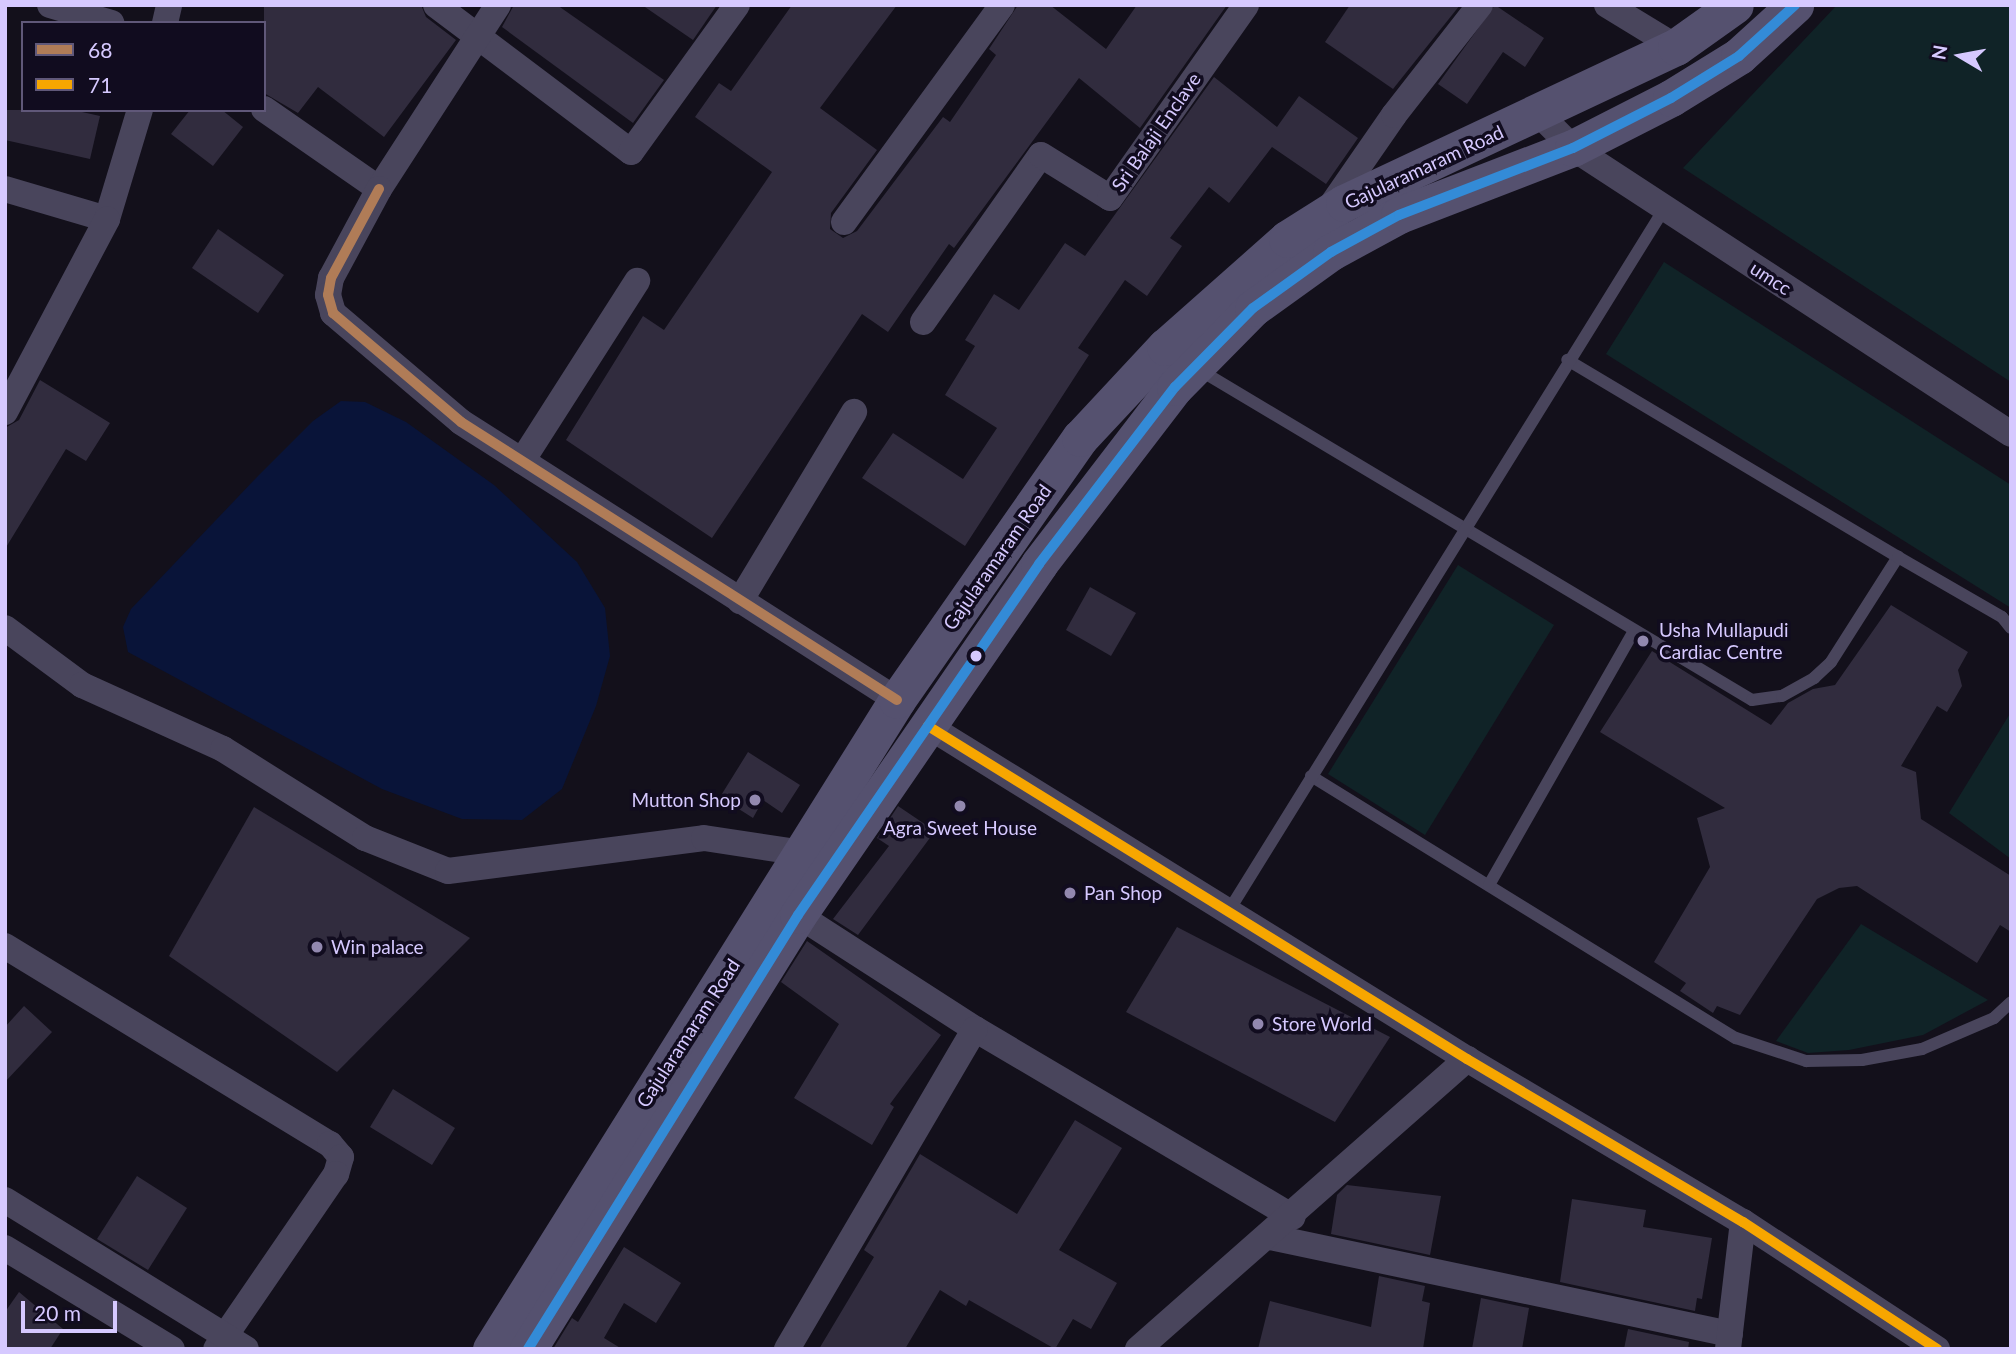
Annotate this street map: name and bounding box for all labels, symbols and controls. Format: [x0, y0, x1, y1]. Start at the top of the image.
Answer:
legend [21, 21, 266, 112]
north arrow [1925, 21, 1995, 91]
text: 68 [88, 37, 112, 62]
text: N [1926, 43, 1951, 61]
street label: Sri Balaji Enclave [1107, 68, 1205, 196]
text: 71 [88, 72, 112, 97]
street label: Gajularamaram Road [1341, 120, 1507, 214]
street label: umcc [1746, 256, 1796, 300]
street label: Gajularamaram Road [938, 480, 1056, 634]
place label: Usha Mullapudi Cardiac Centre [1659, 619, 1789, 663]
marker: Usha Mullapudi Cardiac Centre [1633, 631, 1653, 651]
unlabelled marker [969, 649, 983, 663]
place label: Mutton Shop [632, 789, 741, 811]
marker: Mutton Shop [747, 792, 763, 808]
marker: Agra Sweet House [952, 798, 968, 814]
place label: Agra Sweet House [883, 817, 1037, 839]
place label: Pan Shop [1084, 882, 1162, 904]
marker: Pan Shop [1062, 885, 1078, 901]
place label: Win palace [331, 936, 424, 958]
marker: Win palace [309, 939, 325, 955]
street label: Gajularamaram Road [631, 954, 745, 1112]
place label: Store World [1272, 1013, 1372, 1035]
marker: Store World [1250, 1016, 1266, 1032]
scale bar [24, 1288, 121, 1332]
text: 20 m [34, 1300, 81, 1325]

